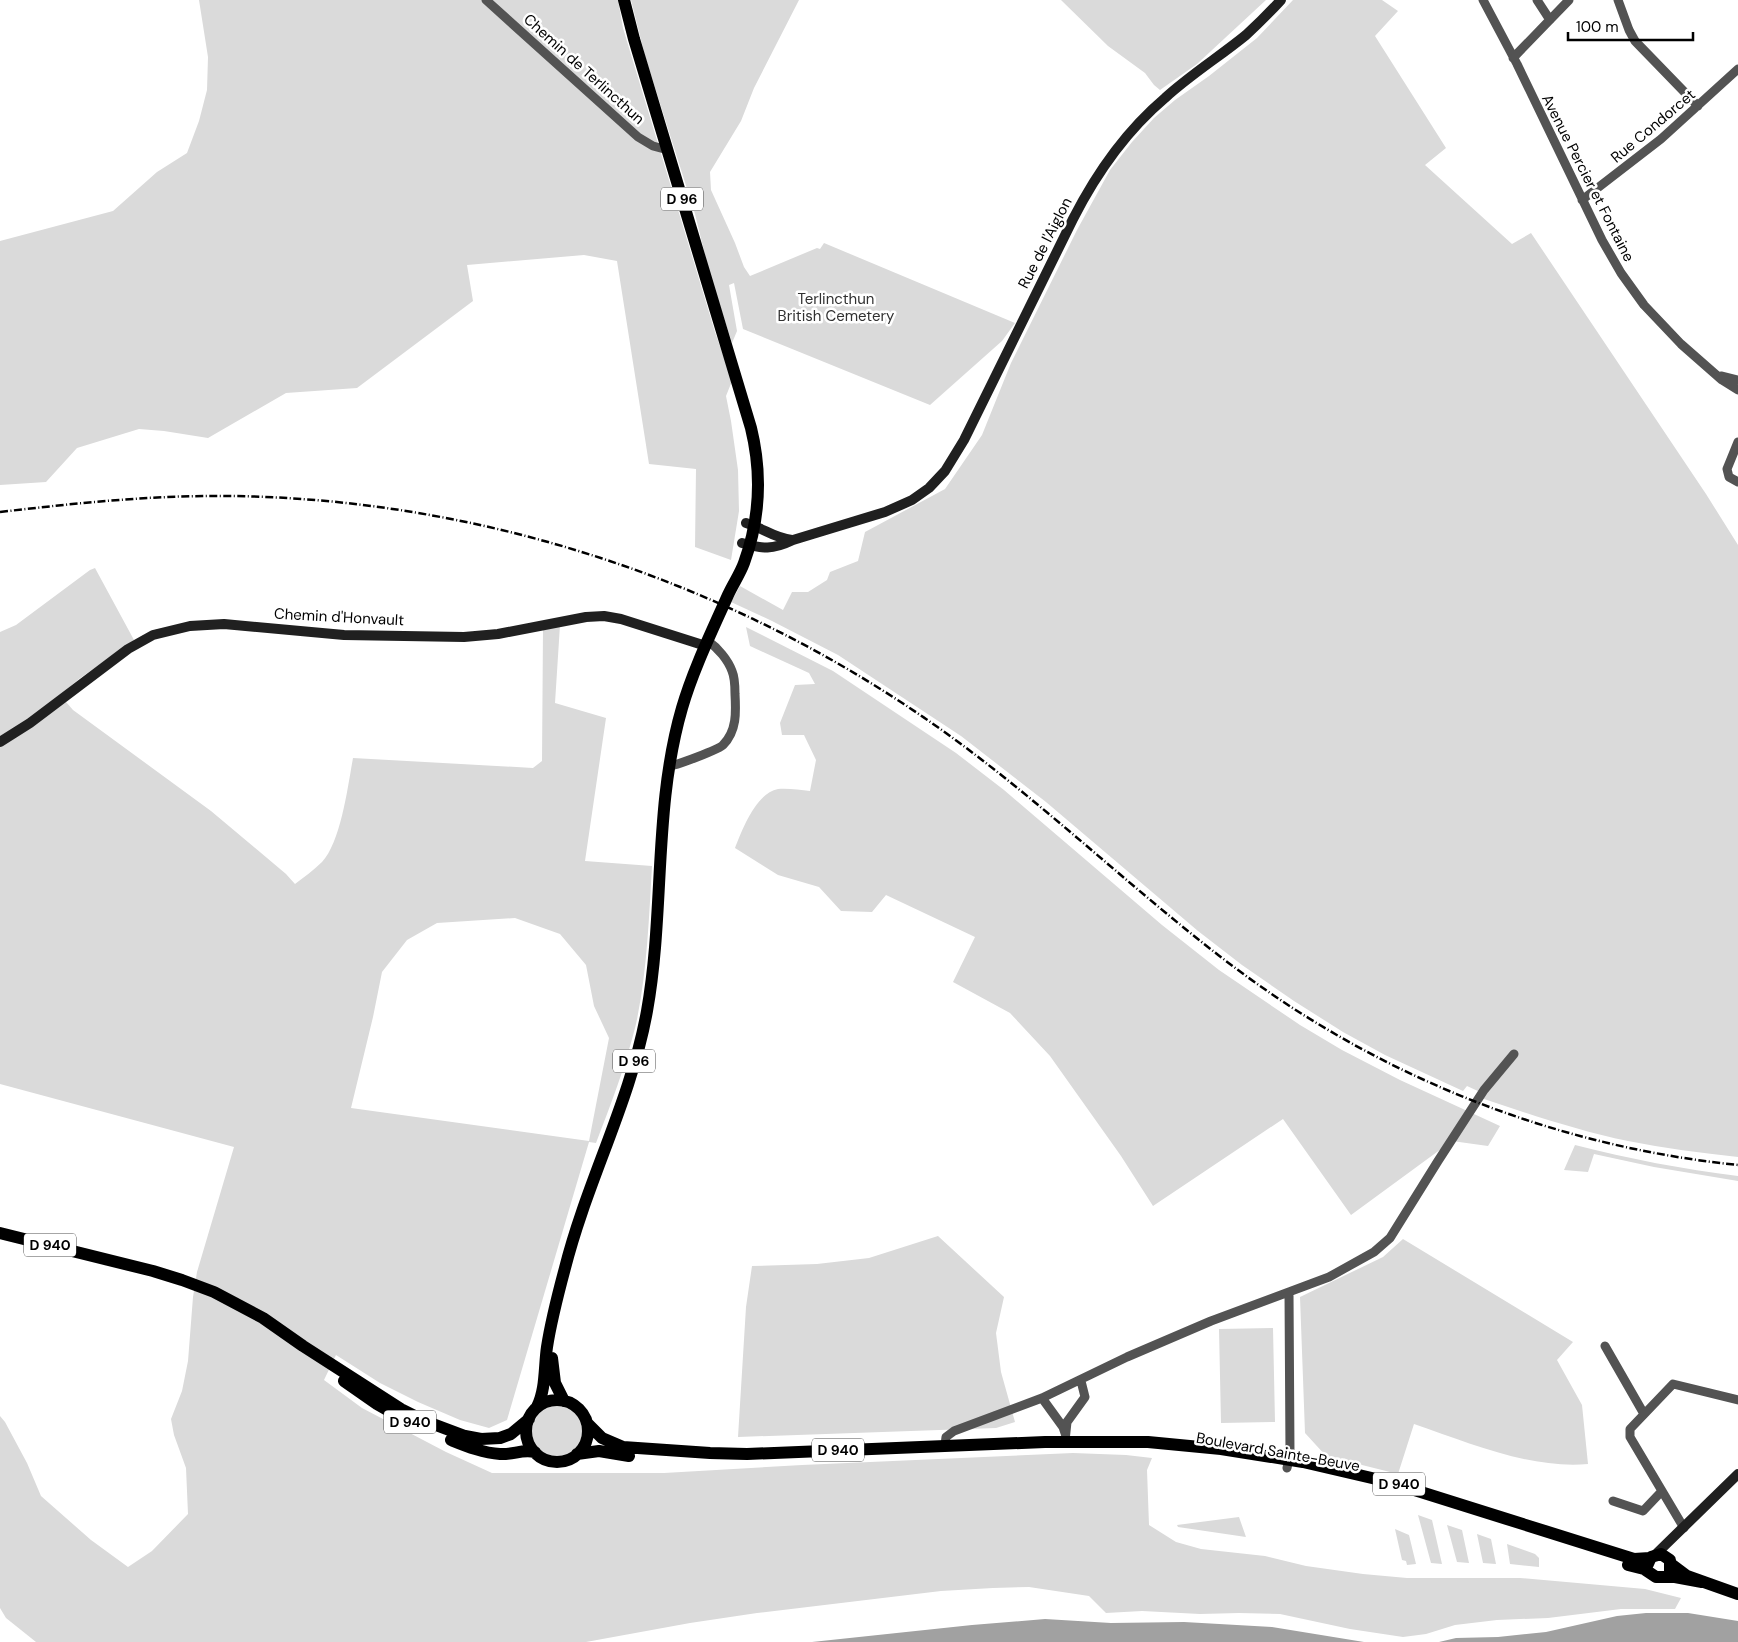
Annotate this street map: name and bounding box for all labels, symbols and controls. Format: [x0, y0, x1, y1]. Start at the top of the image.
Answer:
street label: Chemin de Terlincthun [519, 9, 649, 129]
scale bar [1568, 10, 1693, 42]
text: 100 m [1576, 17, 1619, 37]
street label: Rue Condorcet [1607, 85, 1700, 167]
street label: Avenue Percier et Fontaine [1537, 91, 1639, 265]
road number: D 96 [661, 188, 703, 210]
street label: Rue de l'Aiglon [1013, 194, 1077, 292]
park label: Terlincthun British Cemetery [778, 289, 895, 326]
street label: Chemin d'Honvault [273, 604, 405, 630]
road number: D 96 [613, 1050, 655, 1072]
road number: D 940 [24, 1234, 76, 1256]
road number: D 940 [384, 1410, 436, 1434]
street label: Boulevard Sainte-Beuve [1195, 1428, 1361, 1476]
road number: D 940 [812, 1438, 864, 1462]
road number: D 940 [1373, 1472, 1425, 1496]

